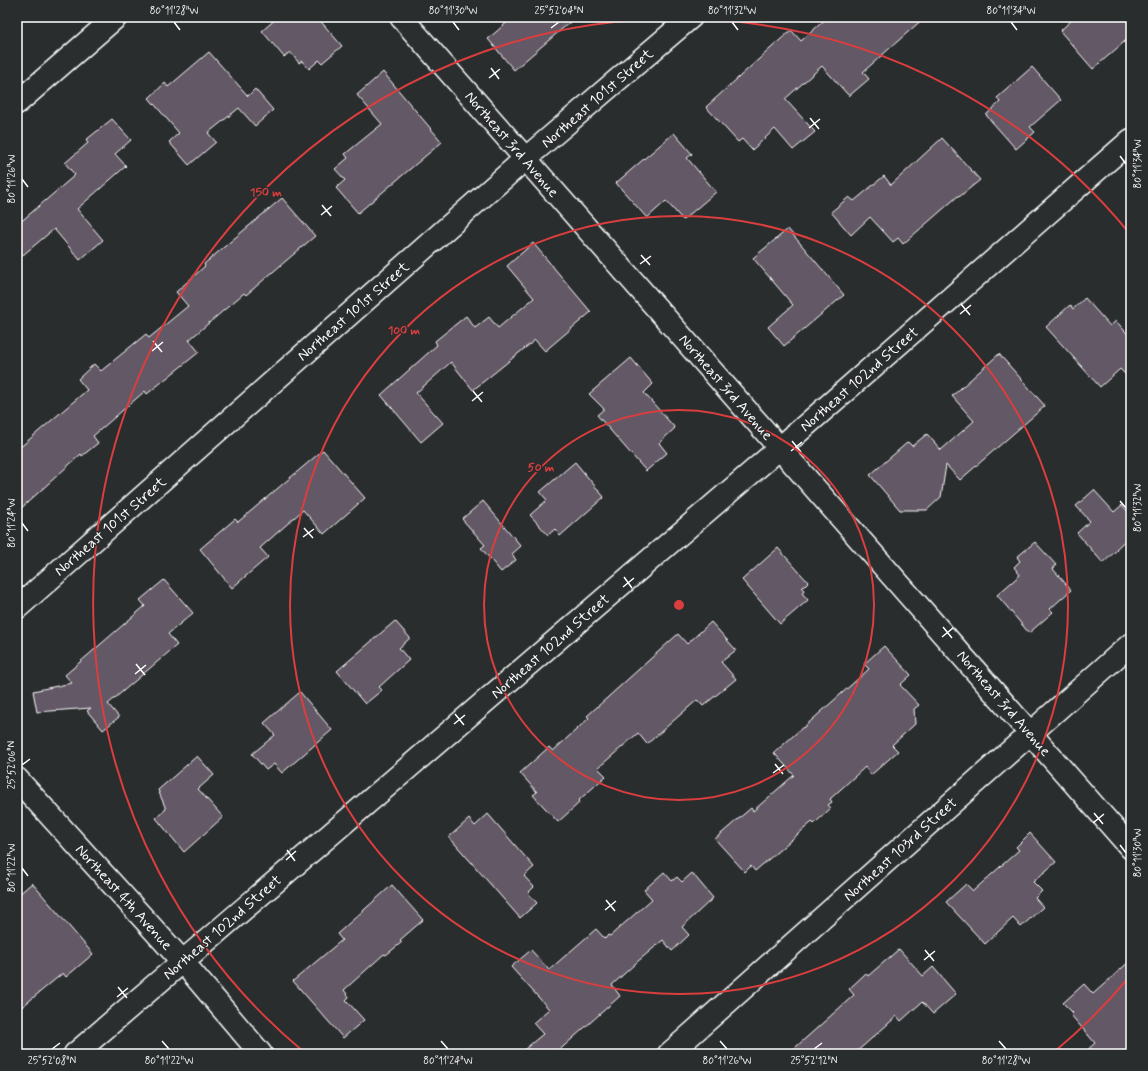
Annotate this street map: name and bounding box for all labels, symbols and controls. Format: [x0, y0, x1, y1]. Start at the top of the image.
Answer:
text: 80°11'28"W [150, 4, 198, 18]
text: 80°11'30"W [429, 4, 477, 18]
text: 25°52'04"N [535, 4, 584, 18]
text: 80°11'32"W [708, 4, 756, 18]
text: 80°11'34"W [987, 4, 1035, 18]
street label: Northeast 101st Street [537, 44, 658, 153]
street label: Northeast 3rd Avenue [460, 87, 563, 202]
text: 80°11'34"W [1131, 140, 1145, 188]
text: 80°11'26"W [5, 155, 19, 203]
text: 150 m [250, 185, 282, 201]
street label: Northeast 101st Street [293, 257, 414, 366]
text: 100 m [388, 323, 421, 339]
street label: Northeast 102nd Street [796, 323, 923, 437]
street label: Northeast 3rd Avenue [674, 330, 777, 445]
text: 50 m [528, 460, 555, 476]
street label: Northeast 101st Street [50, 472, 171, 581]
text: 80°11'32"W [1131, 484, 1145, 532]
text: 80°11'24"W [5, 498, 19, 548]
street label: Northeast 102nd Street [487, 590, 614, 704]
centre of rings [672, 598, 686, 612]
street label: Northeast 3rd Avenue [952, 646, 1055, 761]
text: 25°52'06"N [5, 740, 19, 789]
street label: Northeast 103rd Street [839, 793, 962, 906]
text: 80°11'30"W [1131, 829, 1145, 877]
street label: Northeast 4th Avenue [70, 840, 176, 955]
text: 80°11'22"W [5, 844, 19, 892]
street label: Northeast 102nd Street [159, 871, 286, 985]
text: 25°52'08"N [28, 1054, 77, 1068]
text: 80°11'22"W [145, 1054, 193, 1068]
text: 80°11'24"W [423, 1054, 473, 1068]
text: 80°11'26"W [703, 1054, 751, 1068]
text: 25°52'12"N [790, 1054, 838, 1068]
text: 80°11'28"W [982, 1054, 1030, 1068]

